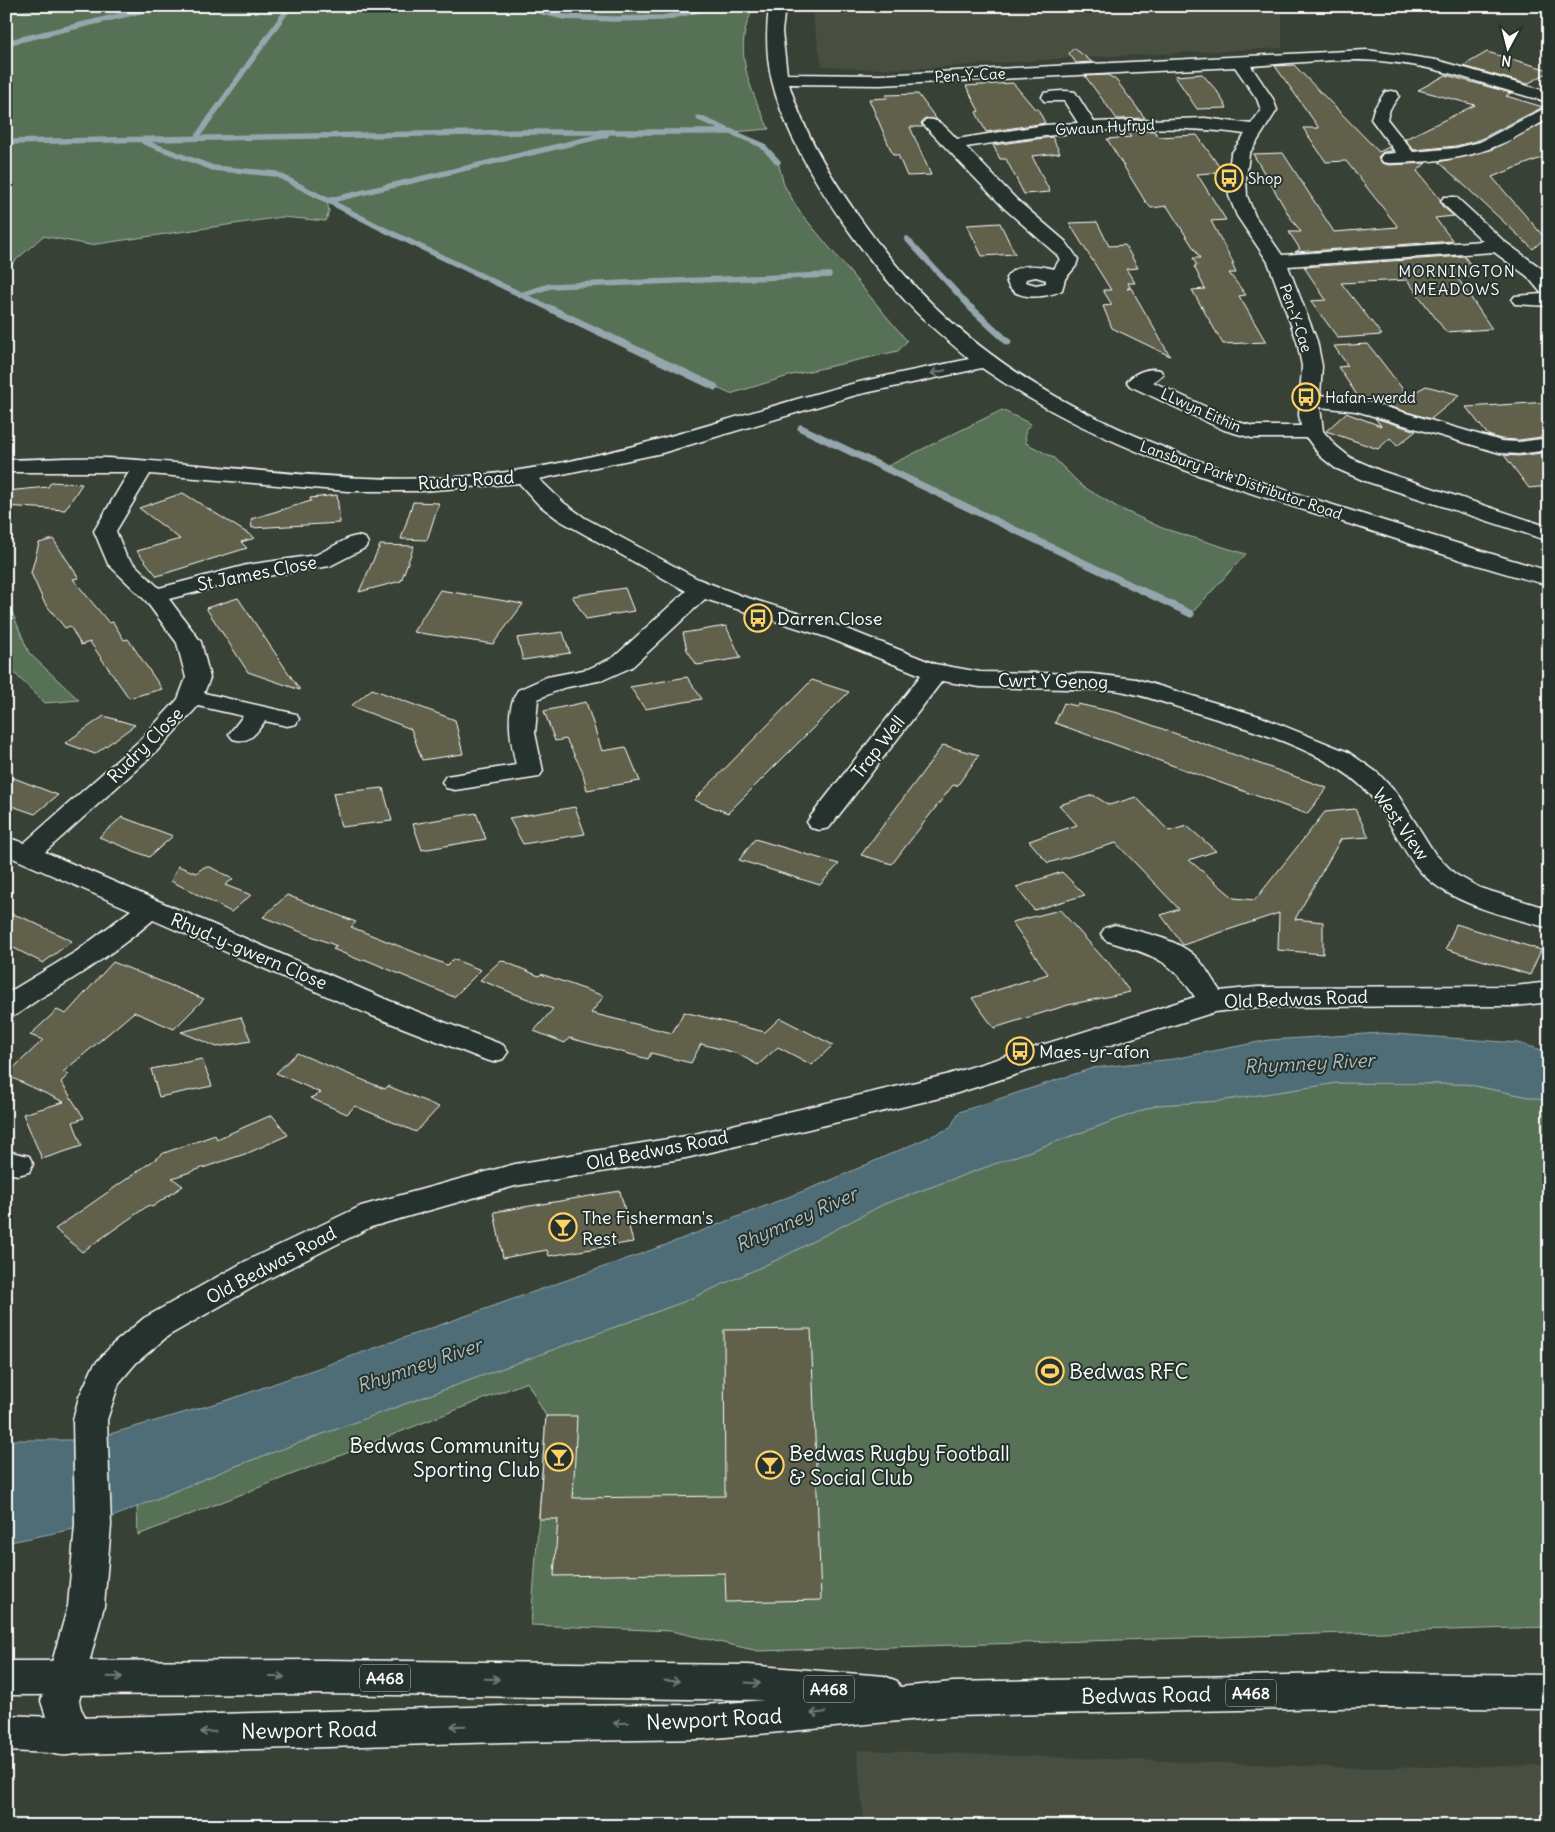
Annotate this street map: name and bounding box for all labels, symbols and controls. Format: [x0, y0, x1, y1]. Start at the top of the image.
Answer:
north arrow [1482, 22, 1532, 72]
text: N [1501, 51, 1512, 70]
street label: Pen-Y-Cae [934, 64, 1006, 86]
street label: Gwaun Hyfryd [1055, 115, 1155, 139]
bus stop icon: Shop [1214, 163, 1244, 193]
place label: Shop [1248, 169, 1282, 188]
district label: MORNINGTON MEADOWS [1398, 261, 1516, 299]
street label: Pen-Y-Cae [1275, 281, 1317, 355]
one-way arrow [931, 368, 947, 377]
bus stop icon: Hafan-werdd [1291, 382, 1321, 412]
street label: LLwyn Eithin [1158, 384, 1244, 436]
place label: Hafan-werdd [1325, 388, 1416, 407]
street label: Lansbury Park Distributor Road [1137, 436, 1345, 524]
street label: Rudry Road [417, 465, 515, 495]
street label: St James Close [195, 550, 319, 596]
bus stop icon: Darren Close [743, 603, 773, 633]
place label: Darren Close [777, 607, 882, 630]
street label: Cwrt Y Genog [998, 669, 1108, 693]
street label: Rudry Close [102, 702, 188, 788]
street label: Trap Well [846, 711, 910, 783]
street label: West View [1368, 783, 1434, 865]
street label: Rhyd-y-gwern Close [167, 908, 331, 994]
street label: Old Bedwas Road [1224, 985, 1369, 1013]
bus stop icon: Maes-yr-afon [1005, 1036, 1035, 1066]
place label: Maes-yr-afon [1039, 1040, 1150, 1063]
water label: Rhymney River [1243, 1047, 1377, 1078]
street label: Old Bedwas Road [584, 1125, 730, 1175]
water label: Rhymney River [732, 1181, 863, 1257]
place label: The Fisherman's Rest [582, 1206, 713, 1250]
bar icon: The Fisherman's Rest [548, 1212, 578, 1242]
street label: Old Bedwas Road [202, 1221, 340, 1309]
water label: Rhymney River [353, 1332, 487, 1398]
sports icon: Bedwas RFC [1035, 1356, 1065, 1386]
place label: Bedwas RFC [1069, 1358, 1189, 1385]
place label: Bedwas Community Sporting Club [349, 1432, 540, 1483]
place label: Bedwas Rugby Football & Social Club [789, 1440, 1010, 1491]
bar icon: Bedwas Community Sporting Club [544, 1442, 574, 1472]
bar icon: Bedwas Rugby Football & Social Club [755, 1450, 785, 1480]
road number: A468 [360, 1665, 410, 1692]
one-way arrow [106, 1672, 123, 1682]
one-way arrow [269, 1672, 285, 1682]
one-way arrow [484, 1674, 500, 1684]
one-way arrow [664, 1676, 680, 1686]
road number: A468 [804, 1676, 854, 1702]
one-way arrow [744, 1678, 760, 1687]
street label: Bedwas Road [1081, 1680, 1211, 1710]
road number: A468 [1226, 1680, 1276, 1706]
street label: Newport Road [645, 1702, 783, 1736]
one-way arrow [810, 1708, 826, 1718]
street label: Newport Road [241, 1715, 377, 1745]
one-way arrow [613, 1718, 629, 1728]
one-way arrow [450, 1721, 466, 1731]
one-way arrow [201, 1727, 217, 1737]

